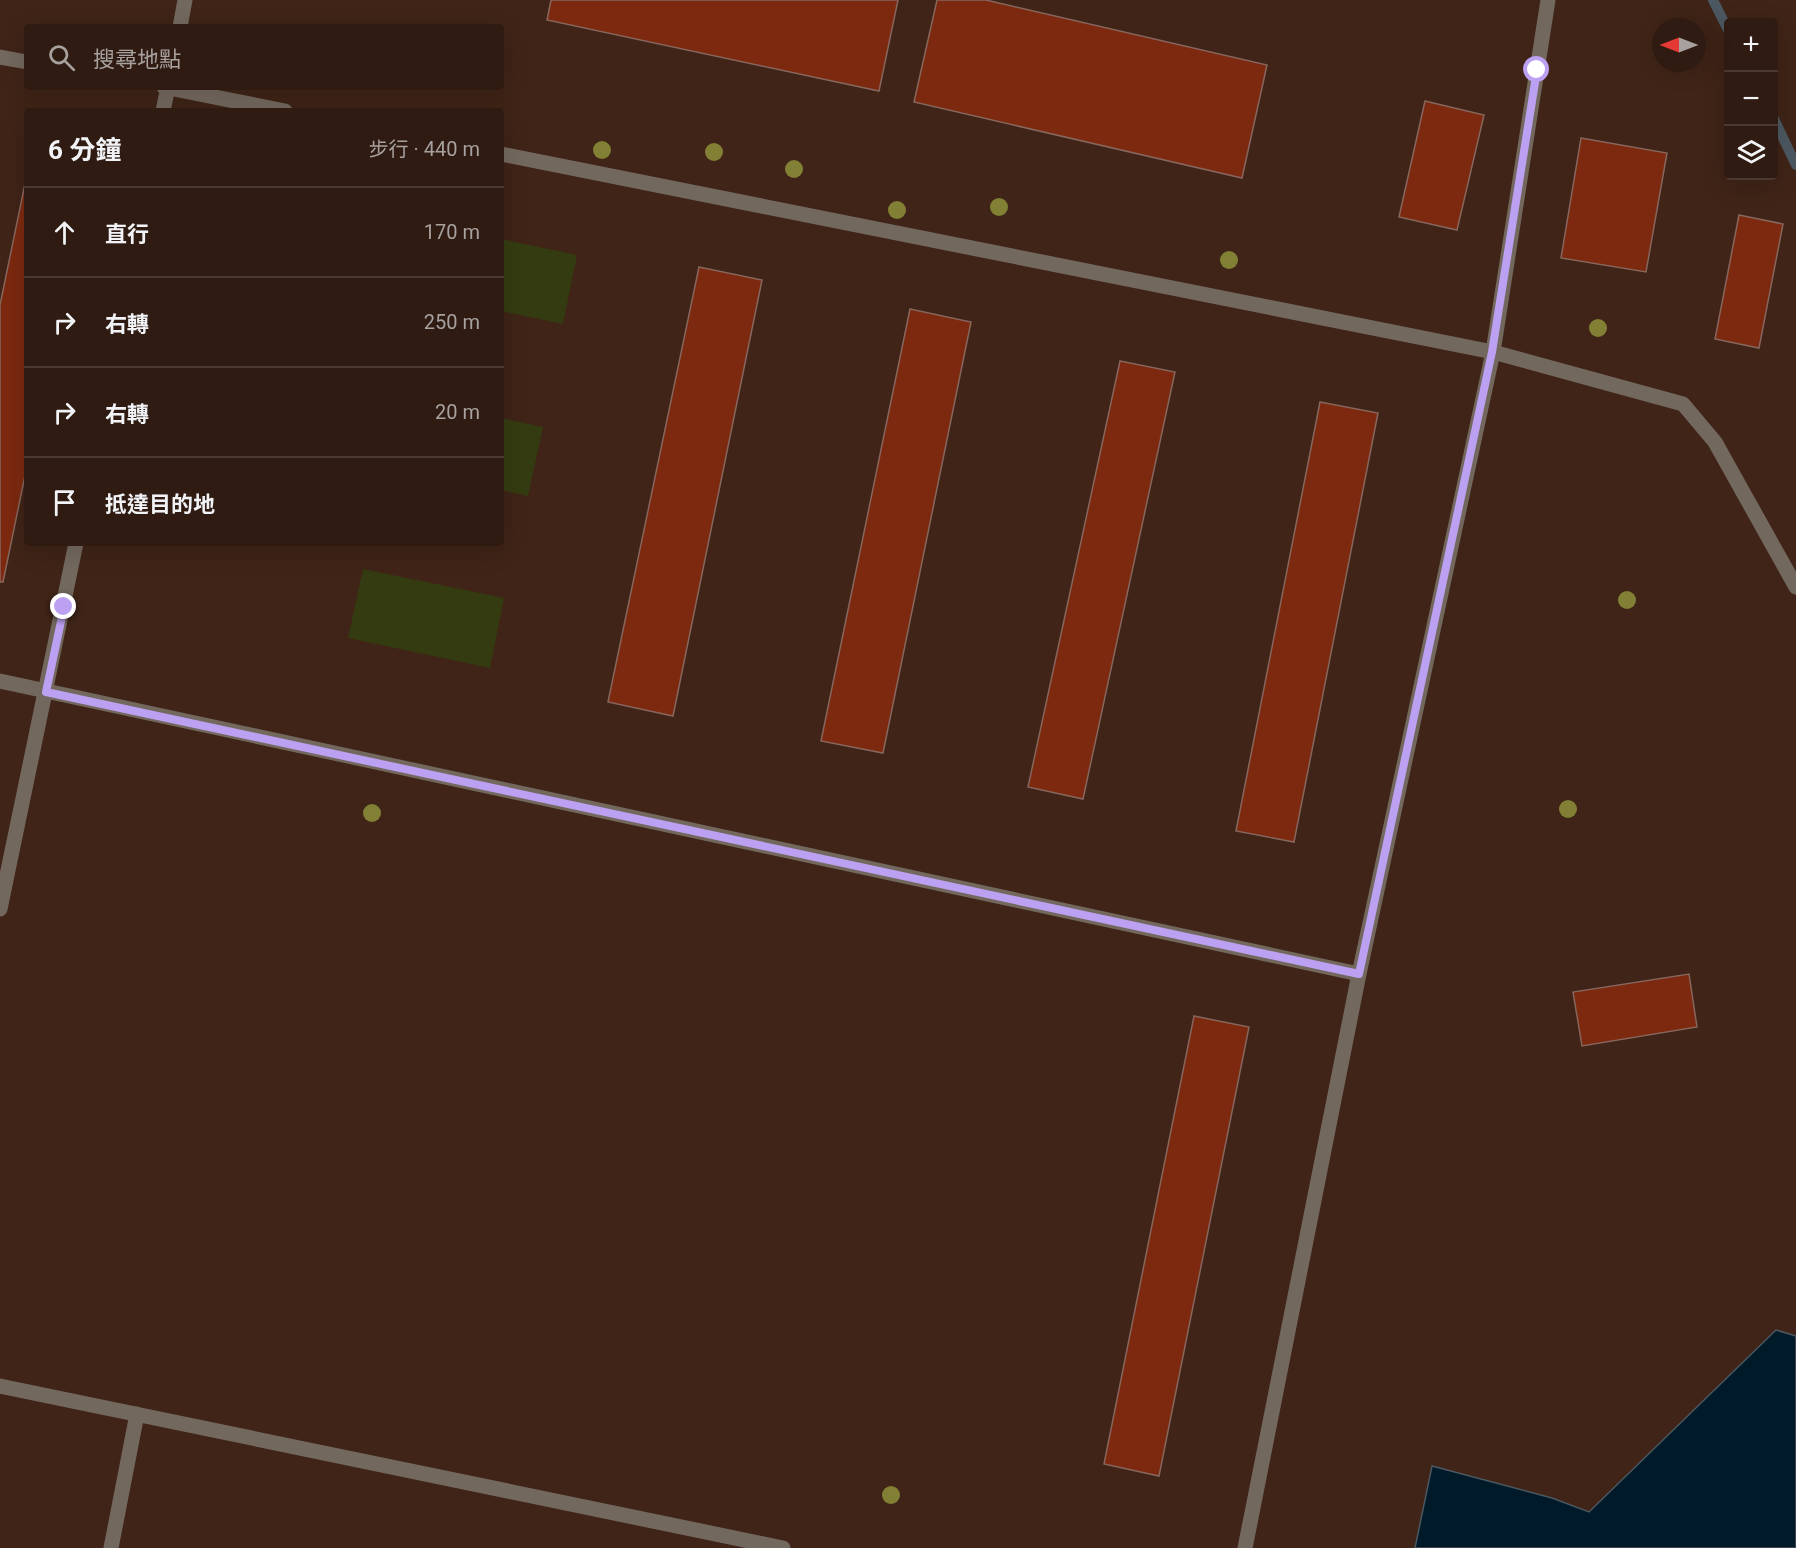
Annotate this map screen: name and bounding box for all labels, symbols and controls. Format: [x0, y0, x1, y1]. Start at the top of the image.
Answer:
north arrow [1652, 18, 1706, 72]
map controls [1724, 18, 1778, 180]
button: + [1724, 18, 1778, 72]
search box [24, 24, 504, 90]
icon: search [45, 41, 78, 74]
text: 搜尋地點 [93, 47, 181, 72]
route start [1523, 56, 1549, 82]
button: − [1724, 72, 1778, 126]
button: layers [1724, 126, 1778, 180]
text: 6 分鐘 [48, 135, 121, 165]
text: 步行 · 440 m [369, 137, 480, 161]
icon: ahead [48, 216, 81, 249]
text: 170 m [424, 220, 480, 244]
text: 直行 [105, 222, 149, 247]
icon: right [48, 306, 81, 339]
text: 250 m [424, 310, 480, 334]
text: 右轉 [105, 312, 149, 337]
icon: right [48, 396, 81, 429]
text: 20 m [435, 400, 480, 424]
text: 右轉 [105, 402, 149, 427]
icon: arrive [48, 486, 81, 519]
text: 抵達目的地 [105, 492, 215, 517]
route end [50, 593, 76, 619]

